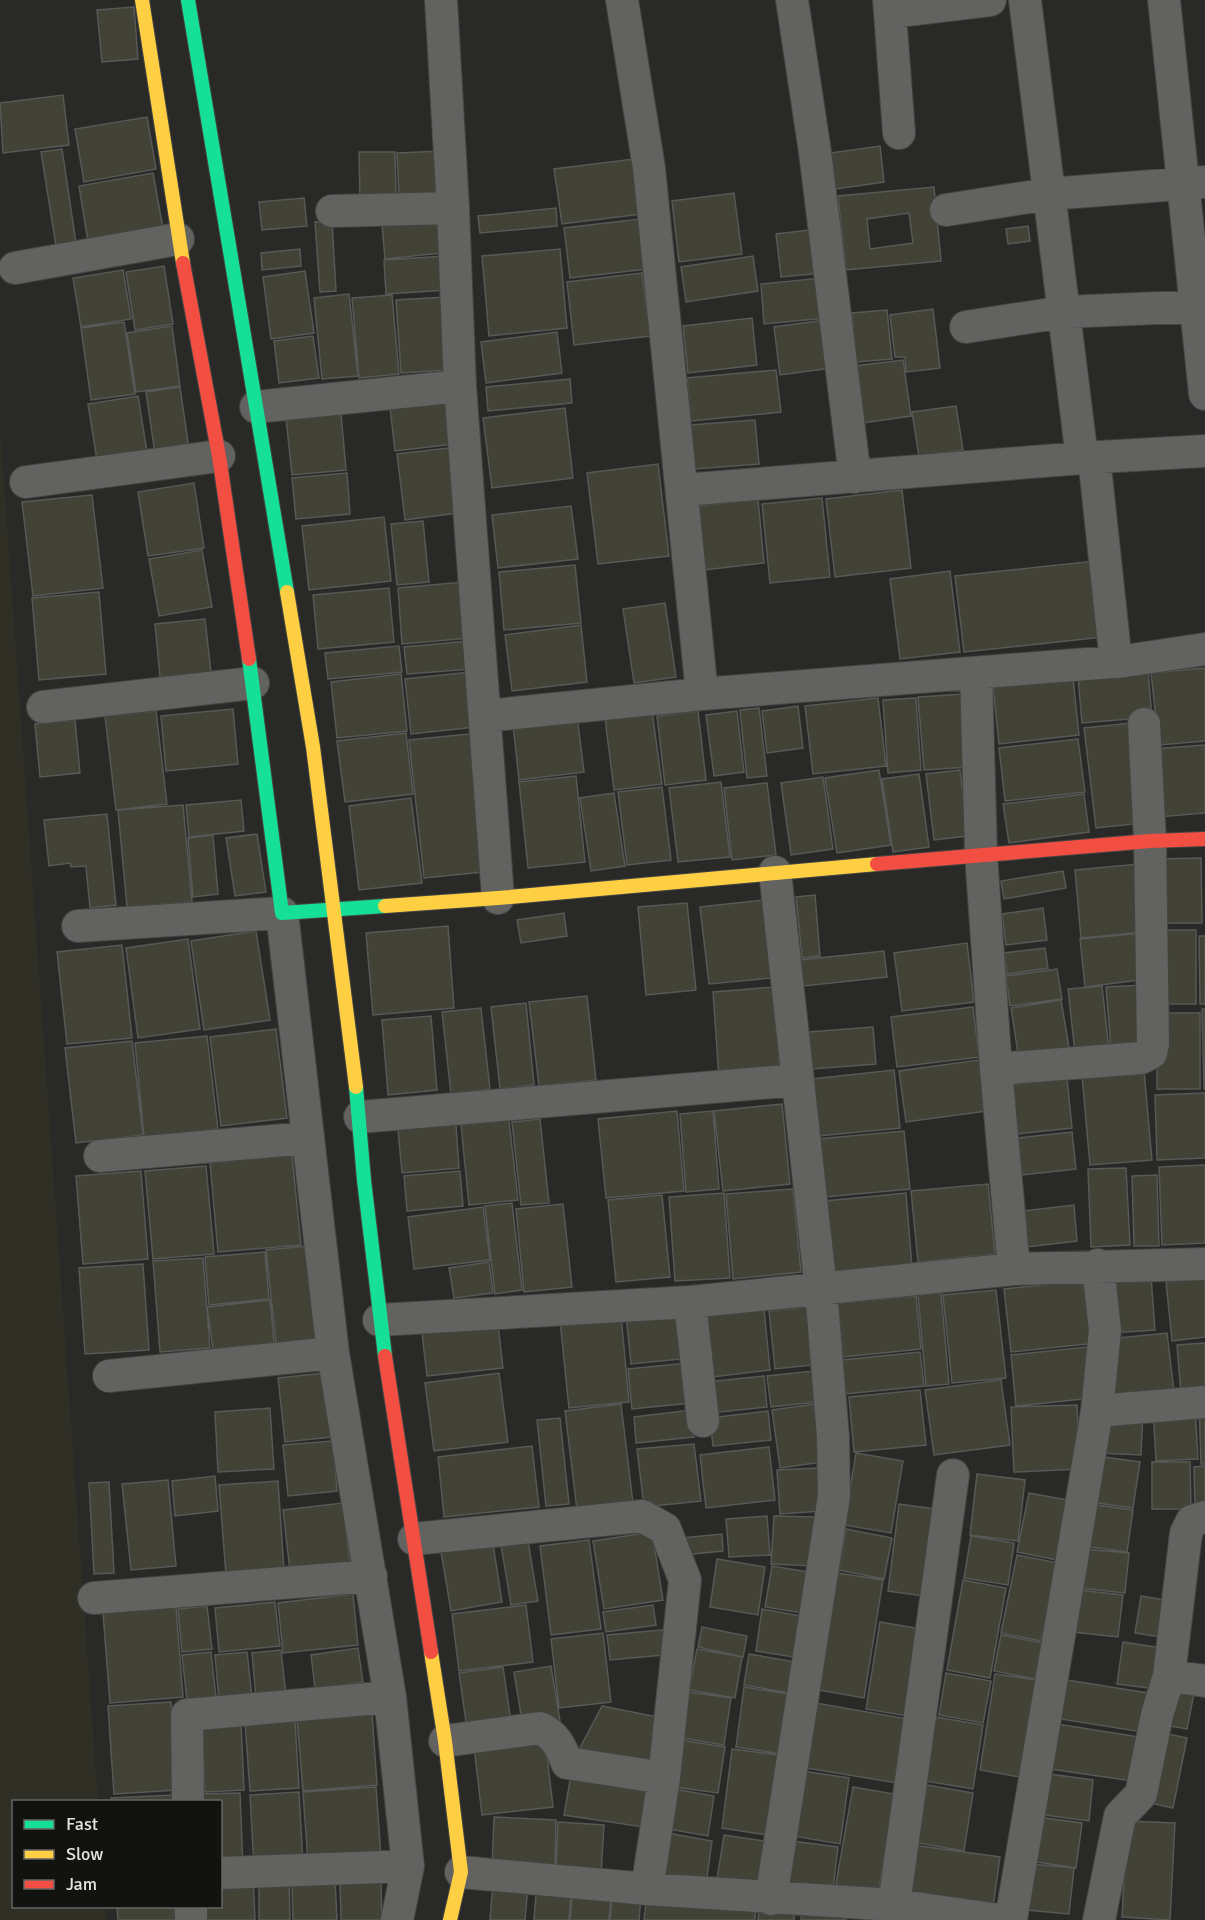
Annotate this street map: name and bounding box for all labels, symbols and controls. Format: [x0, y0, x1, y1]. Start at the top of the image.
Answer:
legend [12, 1800, 222, 1908]
text: Fast [66, 1813, 98, 1835]
text: Slow [66, 1843, 103, 1865]
text: Jam [66, 1873, 97, 1895]

